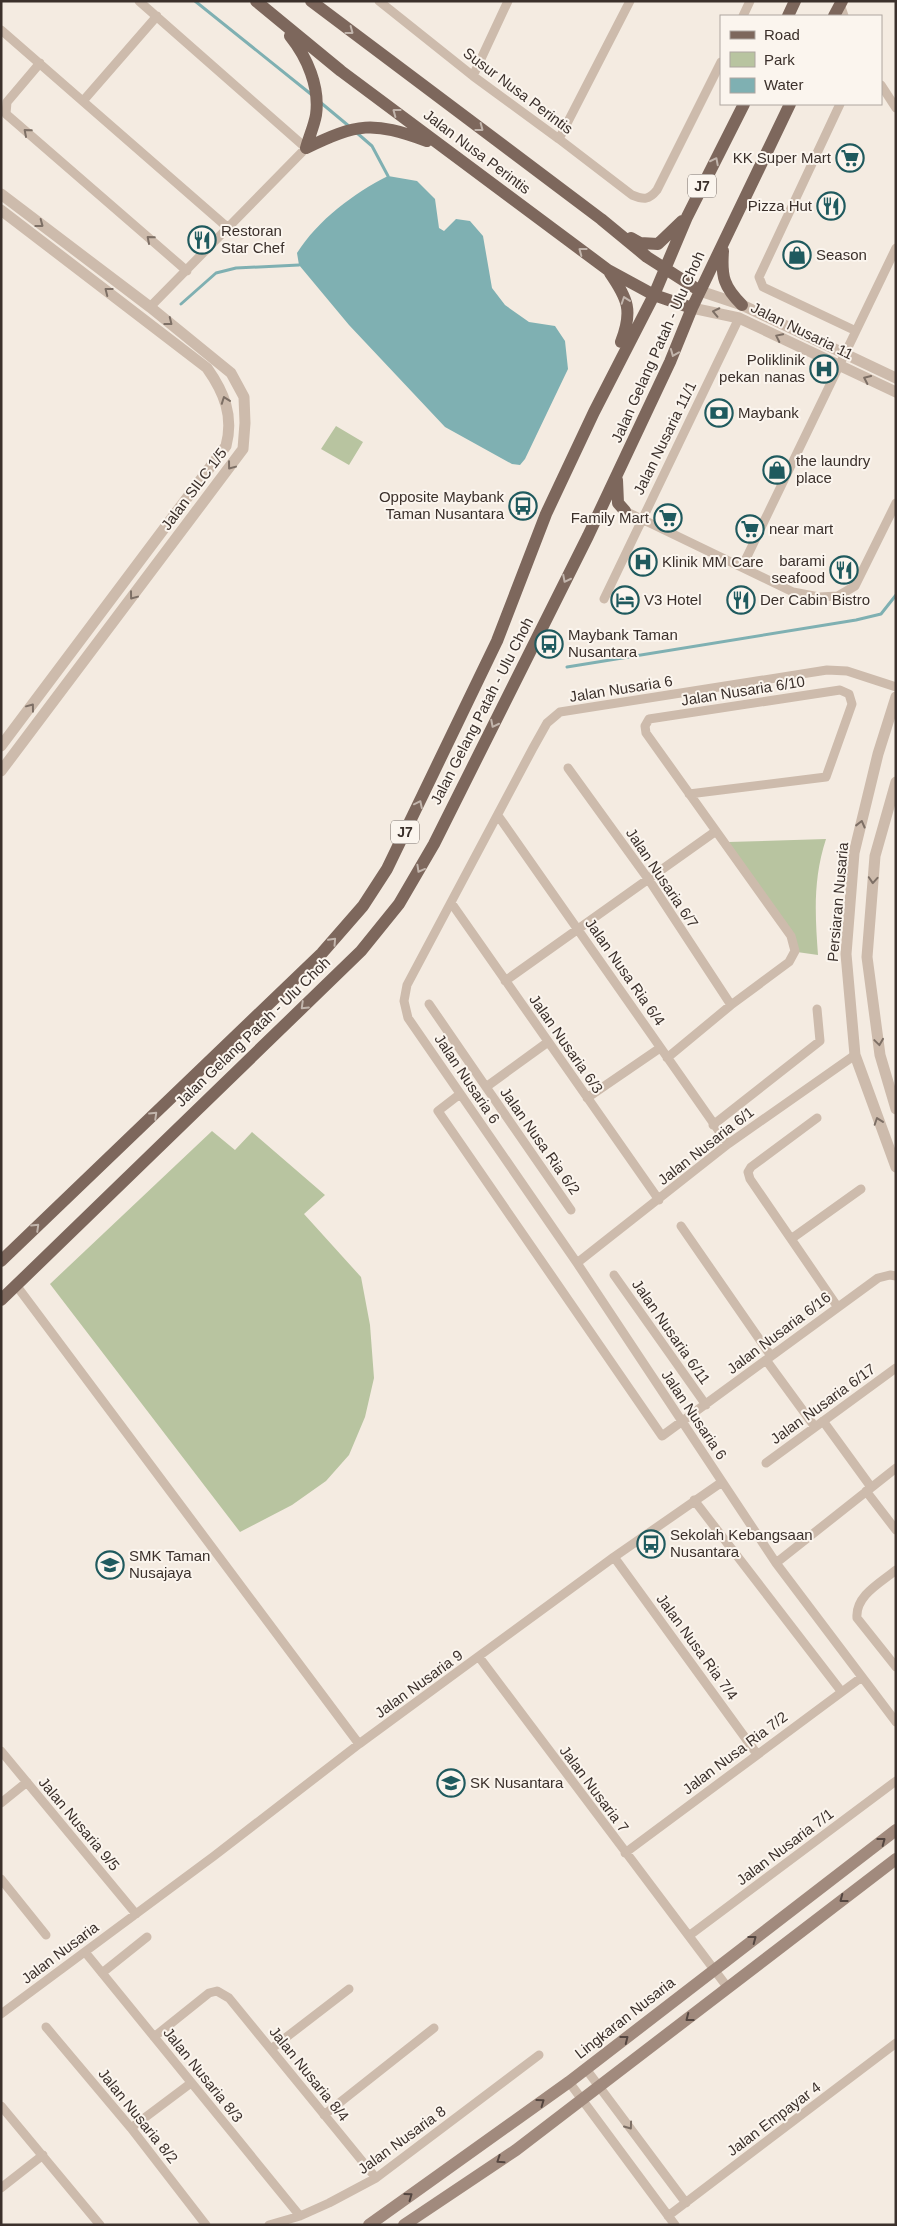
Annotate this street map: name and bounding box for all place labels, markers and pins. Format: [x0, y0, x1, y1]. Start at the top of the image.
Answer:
supermarket icon: KK Super Mart [835, 143, 865, 173]
place label: KK Super Mart [733, 149, 832, 166]
restaurant icon: Pizza Hut [816, 191, 846, 221]
place label: Pizza Hut [748, 197, 813, 214]
place label: Restoran Star Chef [221, 222, 285, 256]
restaurant icon: Restoran Star Chef [187, 225, 217, 255]
shop icon: Season [782, 240, 812, 270]
place label: Season [816, 246, 867, 263]
place label: Poliklinik pekan nanas [719, 351, 805, 385]
hospital icon: Poliklinik pekan nanas [809, 354, 839, 384]
bank icon: Maybank [704, 398, 734, 428]
place label: Maybank [738, 404, 799, 421]
place label: the laundry place [796, 452, 871, 486]
shop icon: the laundry place [762, 455, 792, 485]
place label: Opposite Maybank Taman Nusantara [379, 488, 505, 522]
bus stop icon: Opposite Maybank Taman Nusantara [508, 491, 538, 521]
supermarket icon: Family Mart [653, 503, 683, 533]
place label: Family Mart [571, 509, 650, 526]
supermarket icon: near mart [735, 514, 765, 544]
place label: near mart [769, 520, 834, 537]
hospital icon: Klinik MM Care [628, 547, 658, 577]
place label: barami seafood [772, 552, 825, 586]
place label: Klinik MM Care [662, 553, 764, 570]
restaurant icon: barami seafood [829, 555, 859, 585]
hotel icon: V3 Hotel [610, 585, 640, 615]
restaurant icon: Der Cabin Bistro [726, 585, 756, 615]
place label: V3 Hotel [644, 591, 702, 608]
place label: Der Cabin Bistro [760, 591, 870, 608]
place label: Maybank Taman Nusantara [568, 626, 678, 660]
bus stop icon: Maybank Taman Nusantara [534, 629, 564, 659]
place label: Sekolah Kebangsaan Nusantara [670, 1526, 813, 1560]
bus stop icon: Sekolah Kebangsaan Nusantara [636, 1529, 666, 1559]
place label: SMK Taman Nusajaya [129, 1547, 210, 1581]
school or university icon: SMK Taman Nusajaya [95, 1550, 125, 1580]
school or university icon: SK Nusantara [436, 1768, 466, 1798]
place label: SK Nusantara [470, 1774, 564, 1791]

